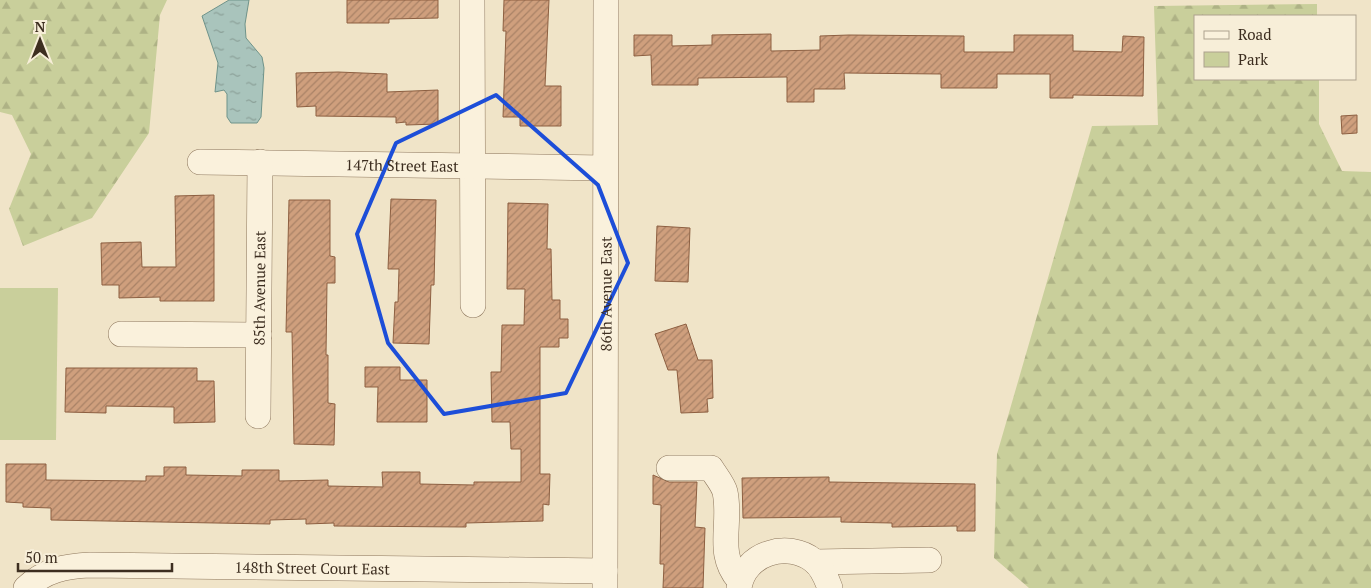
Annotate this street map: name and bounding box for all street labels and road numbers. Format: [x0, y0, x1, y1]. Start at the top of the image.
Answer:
street label: 147th Street East [345, 154, 459, 176]
street label: 85th Avenue East [249, 230, 269, 346]
street label: 86th Avenue East [595, 236, 616, 352]
street label: 148th Street Court East [235, 557, 391, 578]

